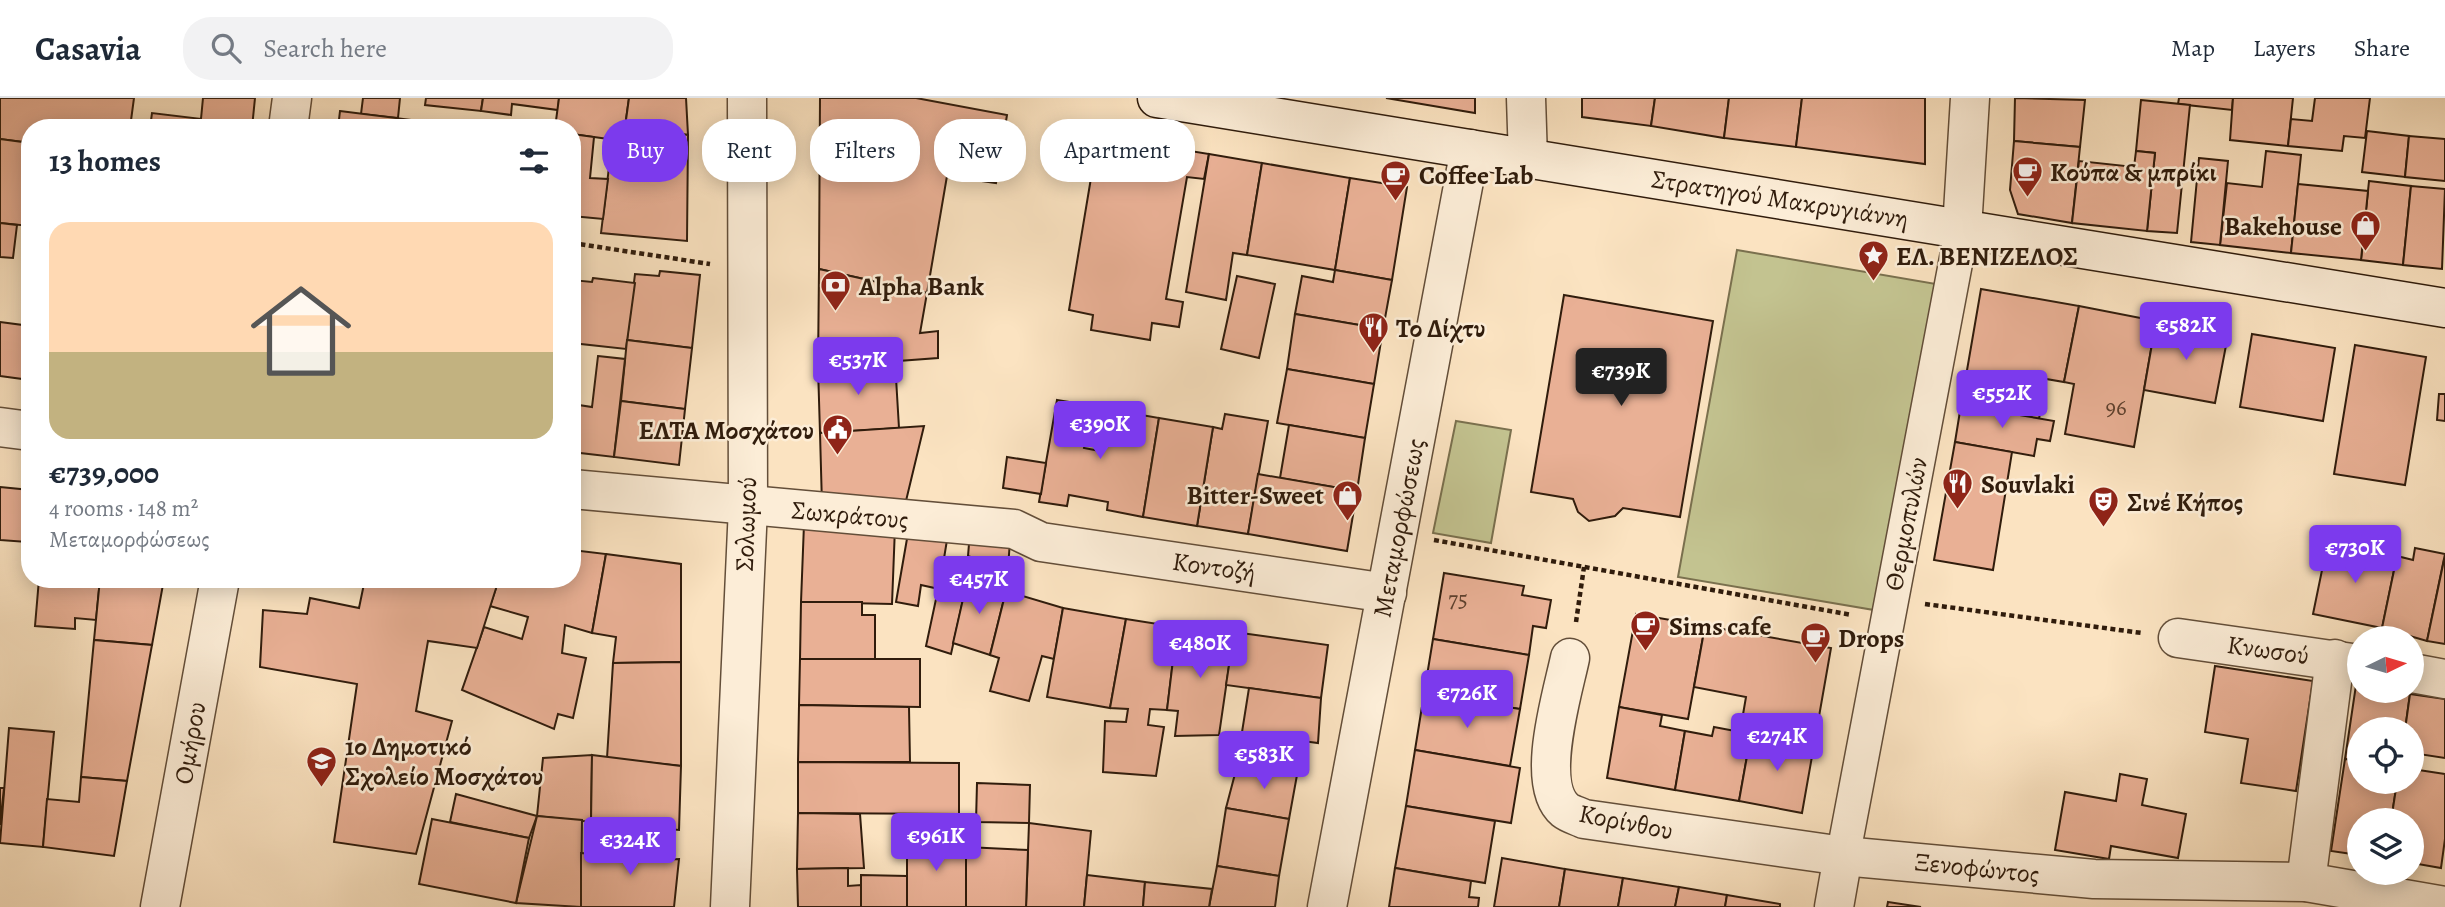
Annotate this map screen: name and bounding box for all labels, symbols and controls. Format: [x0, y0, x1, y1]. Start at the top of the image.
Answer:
search box [183, 17, 673, 80]
text: Casavia [35, 26, 141, 71]
icon: search [207, 29, 245, 67]
text: Search here [263, 31, 387, 66]
text: Map [2171, 32, 2215, 64]
text: Layers [2253, 32, 2316, 64]
text: Share [2354, 32, 2410, 64]
chip: Buy [602, 119, 688, 182]
chip: Rent [702, 119, 796, 182]
chip: Filters [810, 119, 920, 182]
chip: New [934, 119, 1026, 182]
chip: Apartment [1040, 119, 1195, 182]
text: 13 homes [49, 141, 161, 181]
icon: filters [515, 142, 553, 180]
cafe icon: Κούπα & μπρίκι [2010, 155, 2044, 199]
place label: Κούπα & μπρίκι [2050, 155, 2217, 190]
cafe icon: Coffee Lab [1379, 158, 1413, 202]
place label: Coffee Lab [1419, 158, 1533, 193]
street label: Στρατηγού Μακρυγιάννη [1649, 161, 1911, 237]
place label: Bakehouse [2224, 209, 2342, 244]
shop icon: Bakehouse [2348, 209, 2382, 253]
place icon: ΕΛ. ΒΕΝΙΖΕΛΟΣ [1856, 239, 1890, 283]
place label: ΕΛ. ΒΕΝΙΖΕΛΟΣ [1896, 239, 2078, 274]
icon: home [238, 268, 364, 394]
bank icon: Alpha Bank [819, 269, 853, 313]
place label: Alpha Bank [858, 269, 985, 304]
pin: €582K [2137, 302, 2235, 362]
text: €582K [2156, 309, 2216, 340]
restaurant icon: Το Δίχτυ [1356, 311, 1390, 355]
place label: Το Δίχτυ [1396, 311, 1485, 346]
pin: €537K [809, 338, 907, 397]
text: €537K [829, 344, 887, 375]
pin: €739K [1572, 348, 1670, 408]
text: €739K [1592, 355, 1650, 386]
pin: €552K [1953, 370, 2051, 430]
text: €552K [1972, 377, 2032, 408]
house number: 96 [2105, 392, 2127, 423]
pin: €390K [1051, 402, 1149, 461]
text: €390K [1070, 408, 1130, 439]
place label: ΕΛΤΑ Μοσχάτου [639, 413, 814, 448]
public building icon: ΕΛΤΑ Μοσχάτου [820, 413, 854, 457]
street label: Μεταμορφώσεως [1364, 436, 1434, 620]
text: €739,000 [49, 453, 159, 493]
street label: Θερμοπυλών [1876, 454, 1936, 594]
restaurant icon: Souvlaki [1941, 467, 1975, 511]
place label: Souvlaki [1981, 467, 2075, 502]
street label: Σολωμού [727, 476, 765, 572]
place label: Bitter-Sweet [1187, 478, 1324, 513]
shop icon: Bitter-Sweet [1330, 478, 1364, 522]
theatre icon: Σινέ Κήπος [2087, 485, 2121, 529]
place label: Σινέ Κήπος [2127, 485, 2243, 520]
street label: Σωκράτους [790, 492, 910, 538]
text: 4 rooms · 148 m² [49, 493, 198, 524]
text: Μεταμορφώσεως [49, 524, 210, 555]
pin: €730K [2306, 526, 2404, 585]
text: €730K [2325, 532, 2385, 563]
street label: Κοντοζή [1170, 544, 1258, 590]
pin: €457K [930, 556, 1028, 616]
text: €457K [950, 563, 1008, 594]
house number: 75 [1448, 584, 1468, 615]
cafe icon: Sims cafe [1629, 609, 1663, 653]
place label: Sims cafe [1669, 609, 1771, 644]
pin: €480K [1151, 620, 1249, 680]
cafe icon: Drops [1798, 621, 1832, 665]
place label: Drops [1838, 621, 1904, 656]
north arrow [2347, 626, 2424, 704]
map controls [2347, 626, 2424, 885]
text: €480K [1169, 627, 1231, 658]
street label: Κνωσού [2225, 627, 2311, 673]
pin: €726K [1418, 670, 1516, 730]
text: €726K [1437, 677, 1497, 708]
street label: Ομήρου [166, 699, 214, 787]
pin: €274K [1728, 714, 1826, 773]
button: locate [2347, 717, 2424, 794]
text: €274K [1747, 720, 1807, 751]
place label: 1ο Δημοτικό Σχολείο Μοσχάτου [345, 729, 543, 794]
pin: €583K [1215, 732, 1313, 791]
text: €583K [1234, 738, 1294, 769]
school or university icon: 1ο Δημοτικό Σχολείο Μοσχάτου [305, 744, 339, 788]
street label: Κορίνθου [1576, 796, 1676, 848]
button: layers [2347, 808, 2424, 885]
pin: €961K [887, 814, 985, 873]
pin: €324K [581, 818, 679, 877]
text: €961K [907, 820, 965, 851]
text: €324K [600, 824, 660, 855]
street label: Ξενοφώντος [1913, 844, 2041, 892]

